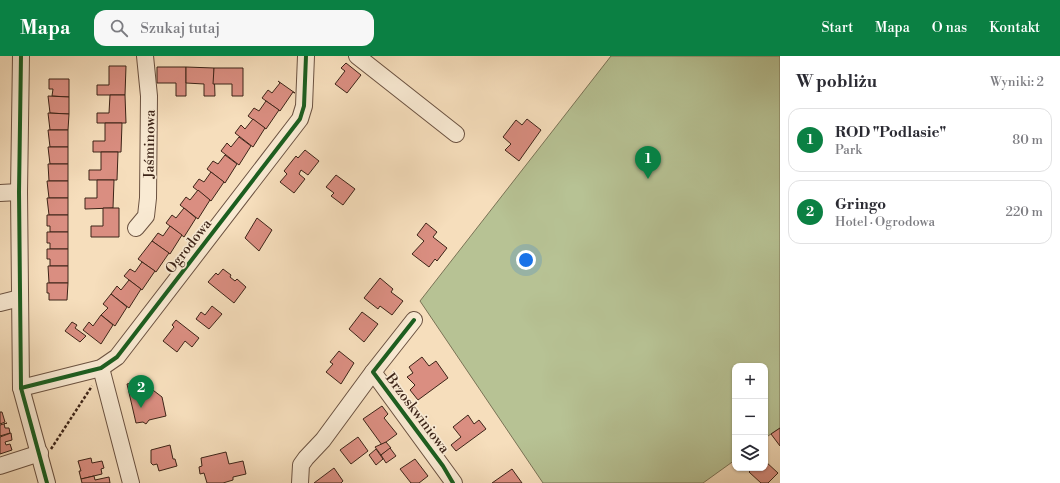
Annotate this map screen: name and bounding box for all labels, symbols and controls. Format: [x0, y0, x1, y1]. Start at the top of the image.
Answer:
search box [94, 10, 374, 46]
text: Mapa [20, 16, 70, 40]
icon: search [108, 17, 130, 39]
text: Szukaj tutaj [140, 19, 220, 38]
text: Start [821, 19, 853, 37]
text: Mapa [875, 19, 910, 37]
text: O nas [932, 19, 967, 37]
text: Kontakt [989, 19, 1040, 37]
text: W pobliżu [796, 71, 877, 93]
text: Wyniki: 2 [990, 74, 1044, 90]
street label: Jaśminowa [140, 109, 160, 180]
text: ROD "Podlasie" [835, 123, 946, 142]
text: 1 [807, 132, 813, 148]
text: 80 m [1012, 132, 1043, 148]
text: Park [835, 142, 862, 158]
pin: 1 [635, 146, 661, 179]
text: Gringo [835, 195, 886, 214]
text: 2 [806, 204, 814, 220]
text: 220 m [1005, 204, 1043, 220]
text: Hotel · Ogrodowa [835, 214, 935, 230]
street label: Ogrodowa [162, 215, 216, 278]
your location [516, 250, 536, 270]
map controls [732, 363, 768, 471]
button: + [732, 363, 768, 399]
street label: Brzoskwiniowa [381, 369, 454, 458]
pin: 2 [128, 375, 154, 408]
button: − [732, 399, 768, 435]
button: layers [732, 435, 768, 471]

